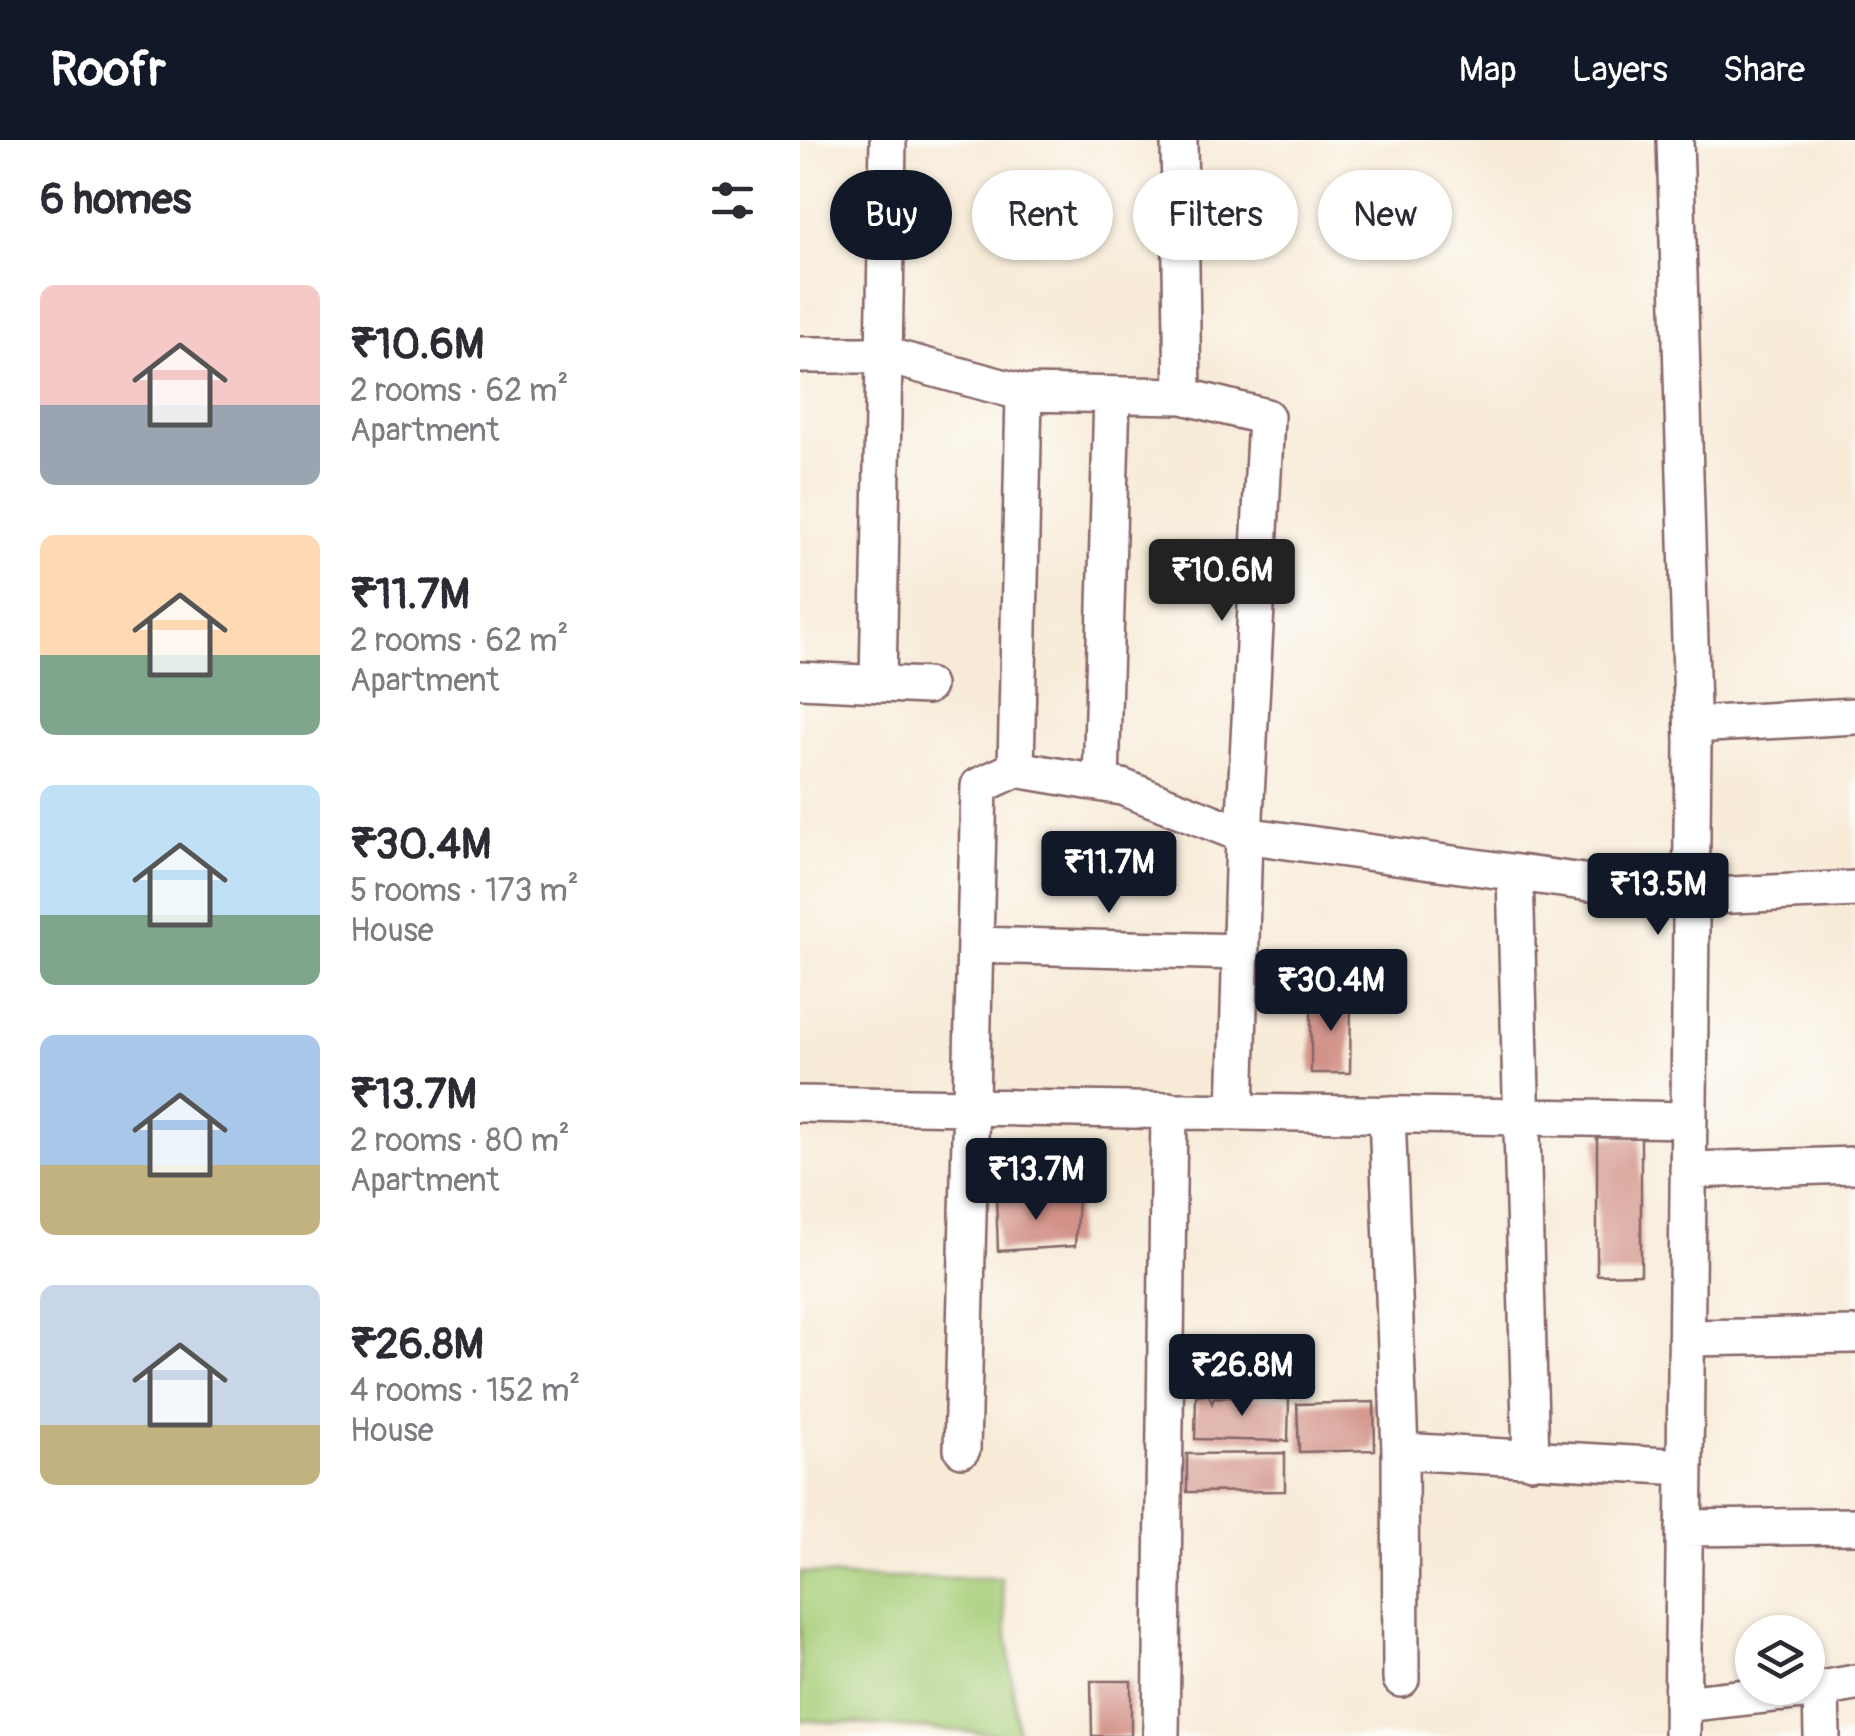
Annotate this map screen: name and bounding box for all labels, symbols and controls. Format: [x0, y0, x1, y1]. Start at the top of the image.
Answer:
text: Roofr [50, 40, 166, 100]
text: Map [1459, 48, 1517, 92]
text: Layers [1572, 48, 1668, 92]
text: Share [1723, 48, 1805, 92]
chip: Buy [830, 170, 952, 260]
chip: Rent [972, 170, 1113, 260]
chip: Filters [1133, 170, 1298, 260]
chip: New [1318, 170, 1452, 260]
icon: filters [705, 173, 760, 228]
text: 6 homes [40, 174, 191, 226]
text: ₹10.6M [350, 319, 484, 371]
icon: home [120, 325, 240, 445]
text: 2 rooms · 62 m² [350, 371, 568, 411]
text: Apartment [350, 411, 499, 451]
pin: ₹10.6M [1141, 539, 1303, 624]
text: ₹10.6M [1171, 551, 1273, 591]
text: ₹11.7M [350, 569, 470, 621]
icon: home [120, 575, 240, 695]
text: 2 rooms · 62 m² [350, 621, 568, 661]
text: Apartment [350, 661, 499, 701]
text: ₹30.4M [350, 819, 491, 871]
icon: home [120, 825, 240, 945]
pin: ₹11.7M [1028, 831, 1190, 916]
text: ₹11.7M [1063, 843, 1155, 883]
pin: ₹13.5M [1577, 853, 1739, 938]
text: ₹13.5M [1610, 865, 1706, 905]
text: 5 rooms · 173 m² [350, 871, 579, 911]
text: House [350, 911, 434, 951]
pin: ₹30.4M [1250, 949, 1412, 1034]
text: ₹30.4M [1277, 961, 1385, 1001]
text: ₹13.7M [350, 1069, 477, 1121]
icon: home [120, 1075, 240, 1195]
text: 2 rooms · 80 m² [350, 1121, 570, 1161]
pin: ₹13.7M [955, 1138, 1117, 1223]
text: ₹13.7M [988, 1150, 1084, 1190]
text: Apartment [350, 1161, 499, 1201]
text: ₹26.8M [350, 1319, 484, 1371]
icon: home [120, 1325, 240, 1445]
pin: ₹26.8M [1161, 1334, 1323, 1419]
text: ₹26.8M [1191, 1346, 1293, 1386]
text: 4 rooms · 152 m² [350, 1371, 580, 1411]
text: House [350, 1411, 434, 1451]
map controls [1735, 1615, 1825, 1705]
button: layers [1735, 1615, 1825, 1705]

